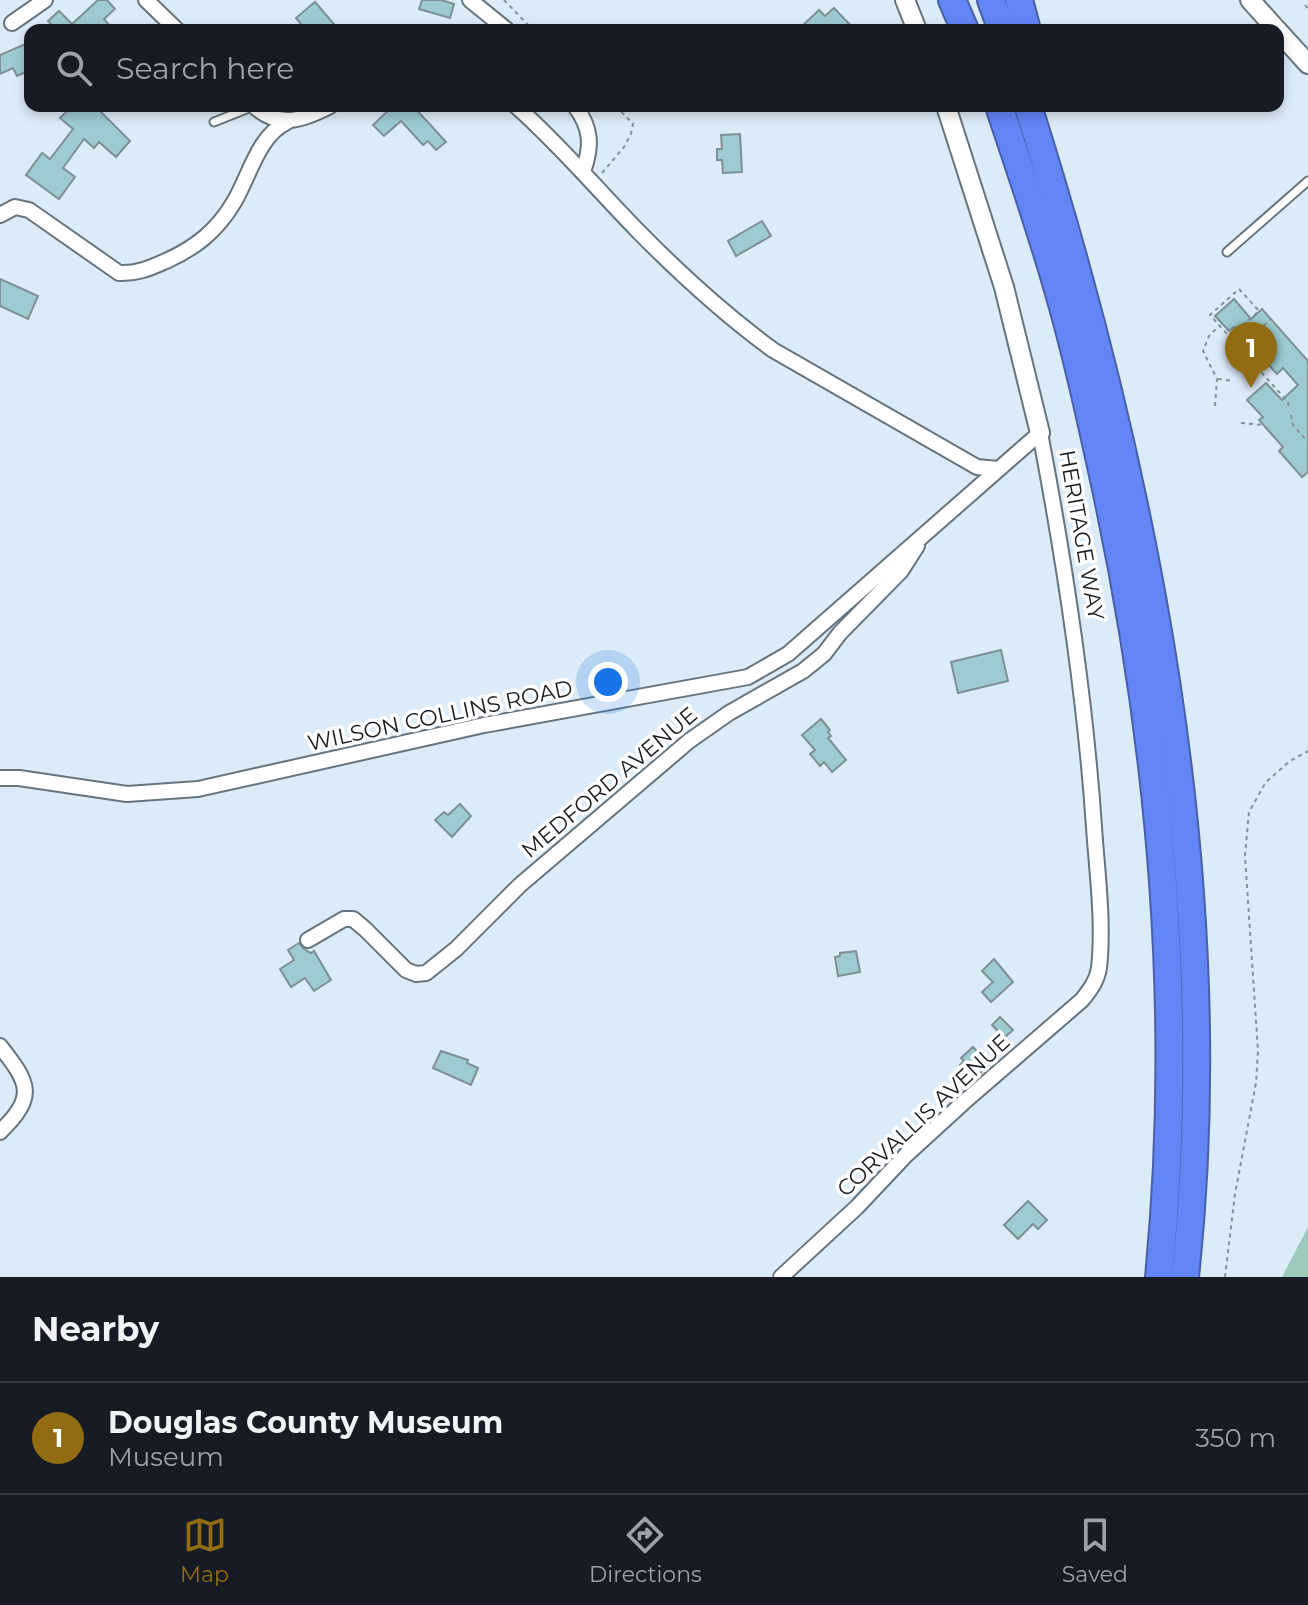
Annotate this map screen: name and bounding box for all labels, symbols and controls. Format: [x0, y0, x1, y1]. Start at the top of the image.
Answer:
search box [24, 24, 1284, 112]
icon: search [52, 46, 96, 90]
text: Search here [116, 50, 294, 87]
pin: 1 [1225, 322, 1277, 388]
street label: HERITAGE WAY [1053, 448, 1110, 622]
your location [588, 662, 628, 702]
street label: WILSON COLLINS ROAD [305, 674, 575, 757]
street label: MEDFORD AVENUE [516, 701, 703, 864]
street label: CORVALLIS AVENUE [831, 1028, 1015, 1202]
text: Nearby [32, 1308, 159, 1350]
text: Douglas County Museum [108, 1404, 503, 1441]
text: 1 [53, 1422, 63, 1454]
text: 350 m [1195, 1422, 1276, 1454]
text: Museum [108, 1441, 224, 1473]
tab: Map [180, 1513, 229, 1588]
tab: Directions [589, 1513, 702, 1588]
tab: Saved [1062, 1513, 1128, 1588]

